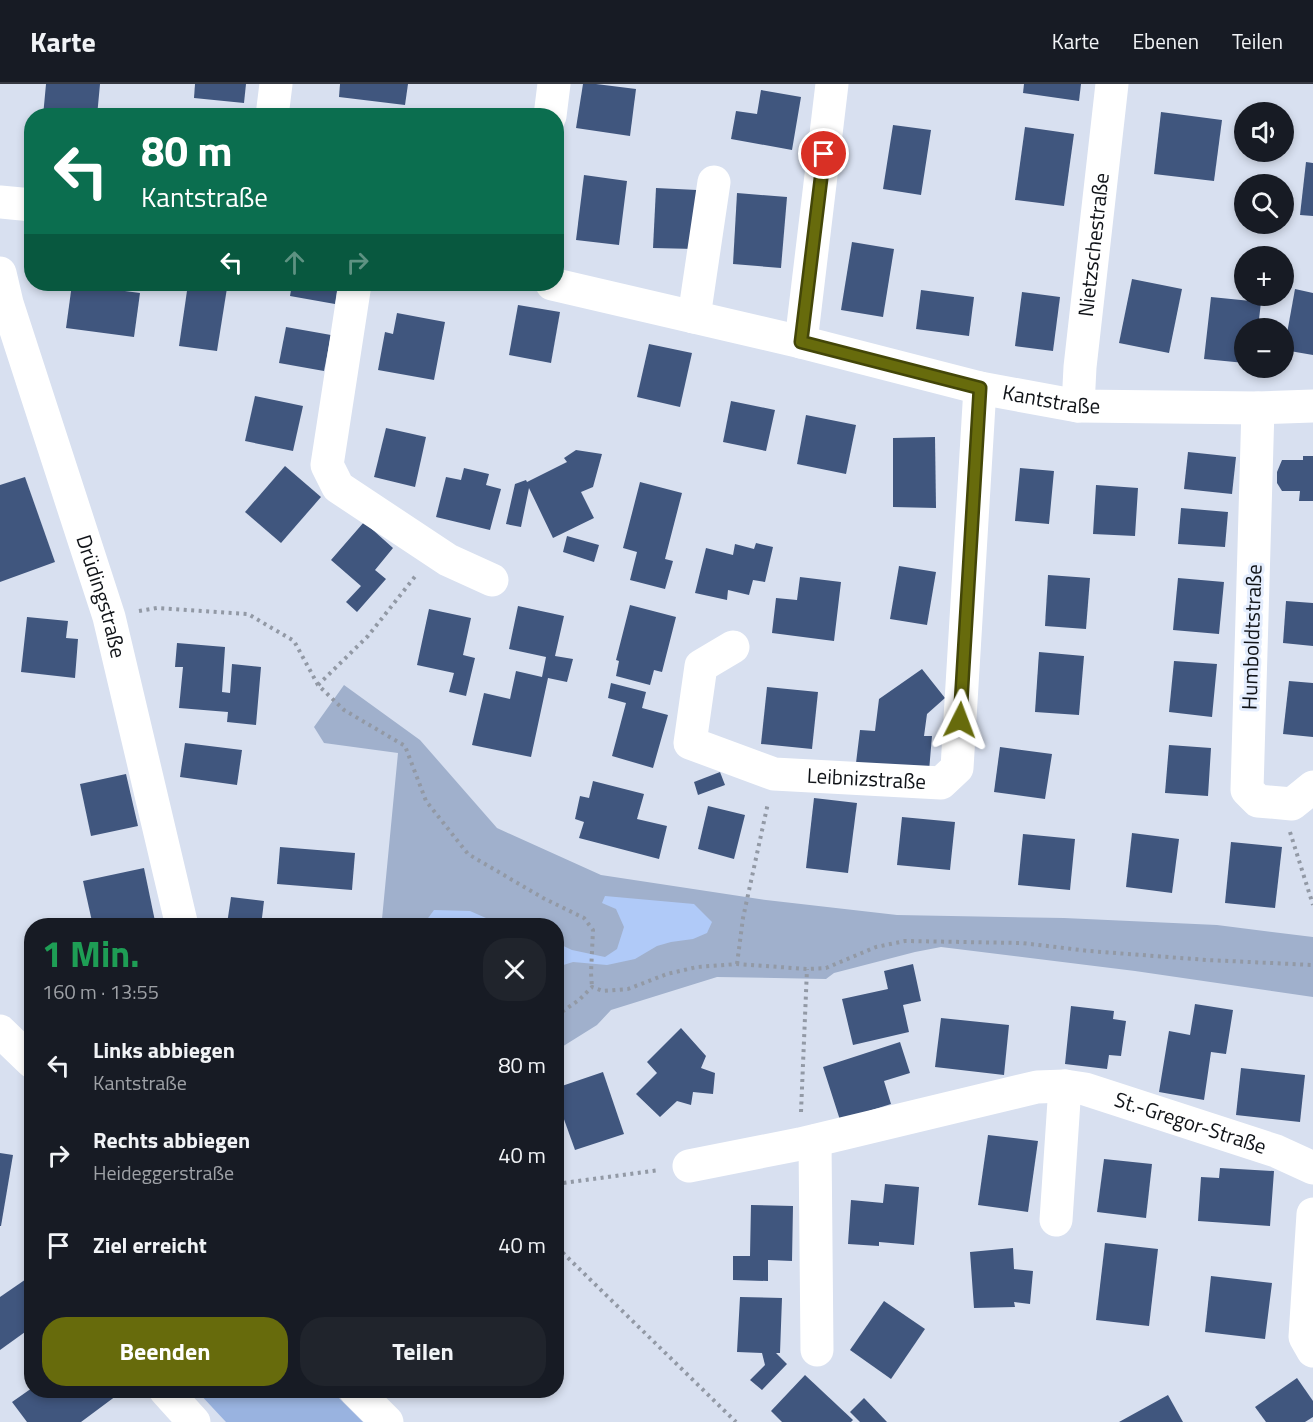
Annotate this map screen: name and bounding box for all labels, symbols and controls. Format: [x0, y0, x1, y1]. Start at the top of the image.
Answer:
text: Karte [30, 20, 96, 63]
text: Karte [1052, 25, 1099, 57]
text: Ebenen [1132, 25, 1199, 57]
text: Teilen [1232, 25, 1283, 57]
map controls [1234, 102, 1294, 378]
button: sound [1234, 102, 1294, 162]
text: 80 m [141, 118, 233, 182]
pin [798, 128, 849, 179]
icon: left [42, 132, 120, 210]
icon: arrive [807, 137, 840, 170]
street label: Nietzschestraße [1069, 171, 1117, 318]
button: search [1234, 174, 1294, 234]
text: Kantstraße [141, 176, 268, 217]
icon: left [215, 246, 248, 279]
icon: ahead [278, 246, 311, 279]
icon: right [341, 246, 374, 279]
button: + [1234, 246, 1294, 306]
button: − [1234, 318, 1294, 378]
street label: Kantstraße [1000, 375, 1100, 421]
street label: Drüdingstraße [68, 530, 135, 661]
street label: Humboldtstraße [1232, 563, 1270, 710]
position arrow [928, 688, 992, 752]
street label: Leibnizstraße [806, 759, 927, 797]
text: 1 Min. [42, 926, 139, 981]
button: close [483, 938, 546, 1001]
text: 160 m · 13:55 [42, 976, 159, 1007]
text: Links abbiegen [93, 1033, 235, 1067]
text: 80 m [498, 1048, 546, 1082]
icon: left [42, 1049, 75, 1082]
text: Kantstraße [93, 1067, 187, 1098]
street label: St.-Gregor-Straße [1111, 1083, 1271, 1162]
text: Rechts abbiegen [93, 1123, 250, 1157]
text: 40 m [498, 1138, 546, 1172]
icon: right [42, 1139, 75, 1172]
text: Heideggerstraße [93, 1157, 234, 1188]
text: Ziel erreicht [93, 1228, 207, 1262]
text: 40 m [498, 1228, 546, 1262]
icon: arrive [42, 1229, 75, 1262]
button: Beenden [42, 1317, 288, 1386]
button: Teilen [300, 1317, 546, 1386]

